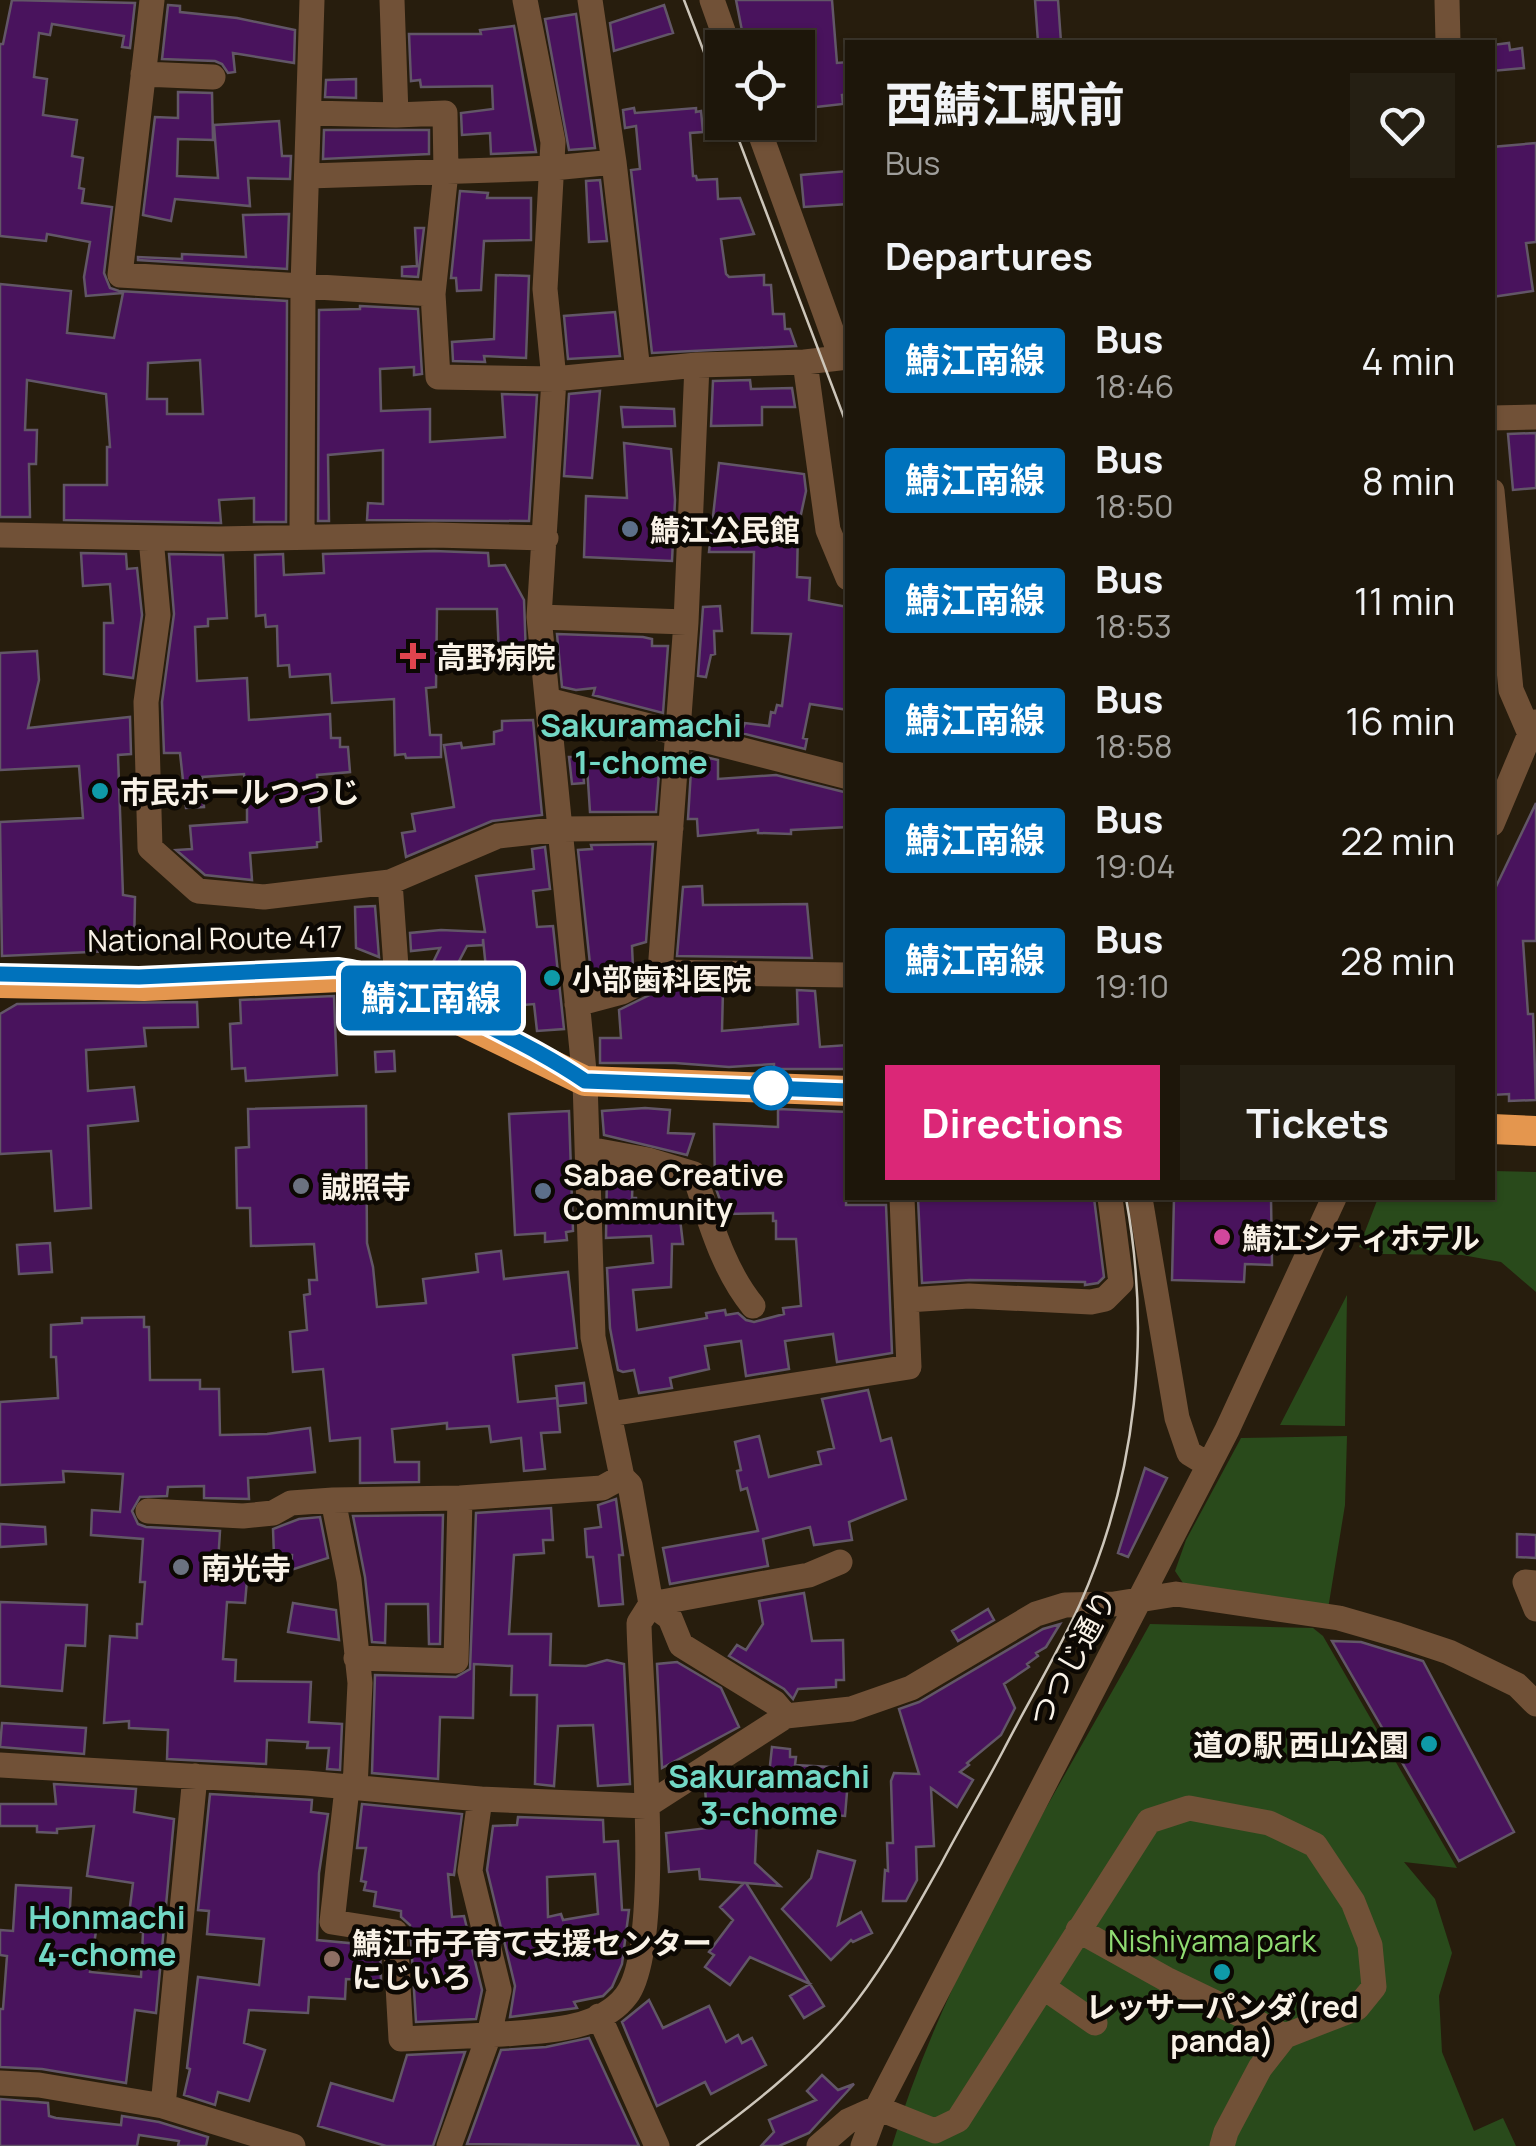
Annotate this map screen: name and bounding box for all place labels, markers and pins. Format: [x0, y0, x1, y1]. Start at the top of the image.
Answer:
place label: 鯖江公民館 [650, 509, 800, 550]
marker: 鯖江公民館 [619, 518, 641, 540]
place label: 高野病院 [436, 636, 556, 677]
marker: 高野病院 [400, 643, 426, 669]
place label: 市民ホールつつじ [120, 771, 360, 812]
marker: 市民ホールつつじ [89, 780, 111, 802]
place label: 小部歯科医院 [572, 958, 752, 999]
marker: 小部歯科医院 [541, 967, 563, 989]
unlabelled marker [750, 1067, 792, 1109]
place label: Sabae Creative Community [563, 1154, 784, 1229]
place label: 誠照寺 [321, 1166, 411, 1207]
marker: 誠照寺 [290, 1175, 312, 1197]
marker: Sabae Creative Community [532, 1180, 554, 1202]
place label: 鯖江シティホテル [1242, 1217, 1480, 1258]
marker: 鯖江シティホテル [1211, 1226, 1233, 1248]
place label: 南光寺 [201, 1547, 291, 1588]
marker: 南光寺 [170, 1556, 192, 1578]
place label: 道の駅 西山公園 [1193, 1724, 1409, 1765]
marker: 道の駅 西山公園 [1418, 1733, 1440, 1755]
place label: 鯖江市子育て支援センター にじいろ [352, 1922, 712, 1997]
marker: 鯖江市子育て支援センター にじいろ [321, 1948, 343, 1970]
marker: レッサーパンダ(red panda) [1211, 1961, 1233, 1983]
place label: レッサーパンダ(red panda) [1085, 1986, 1359, 2061]

